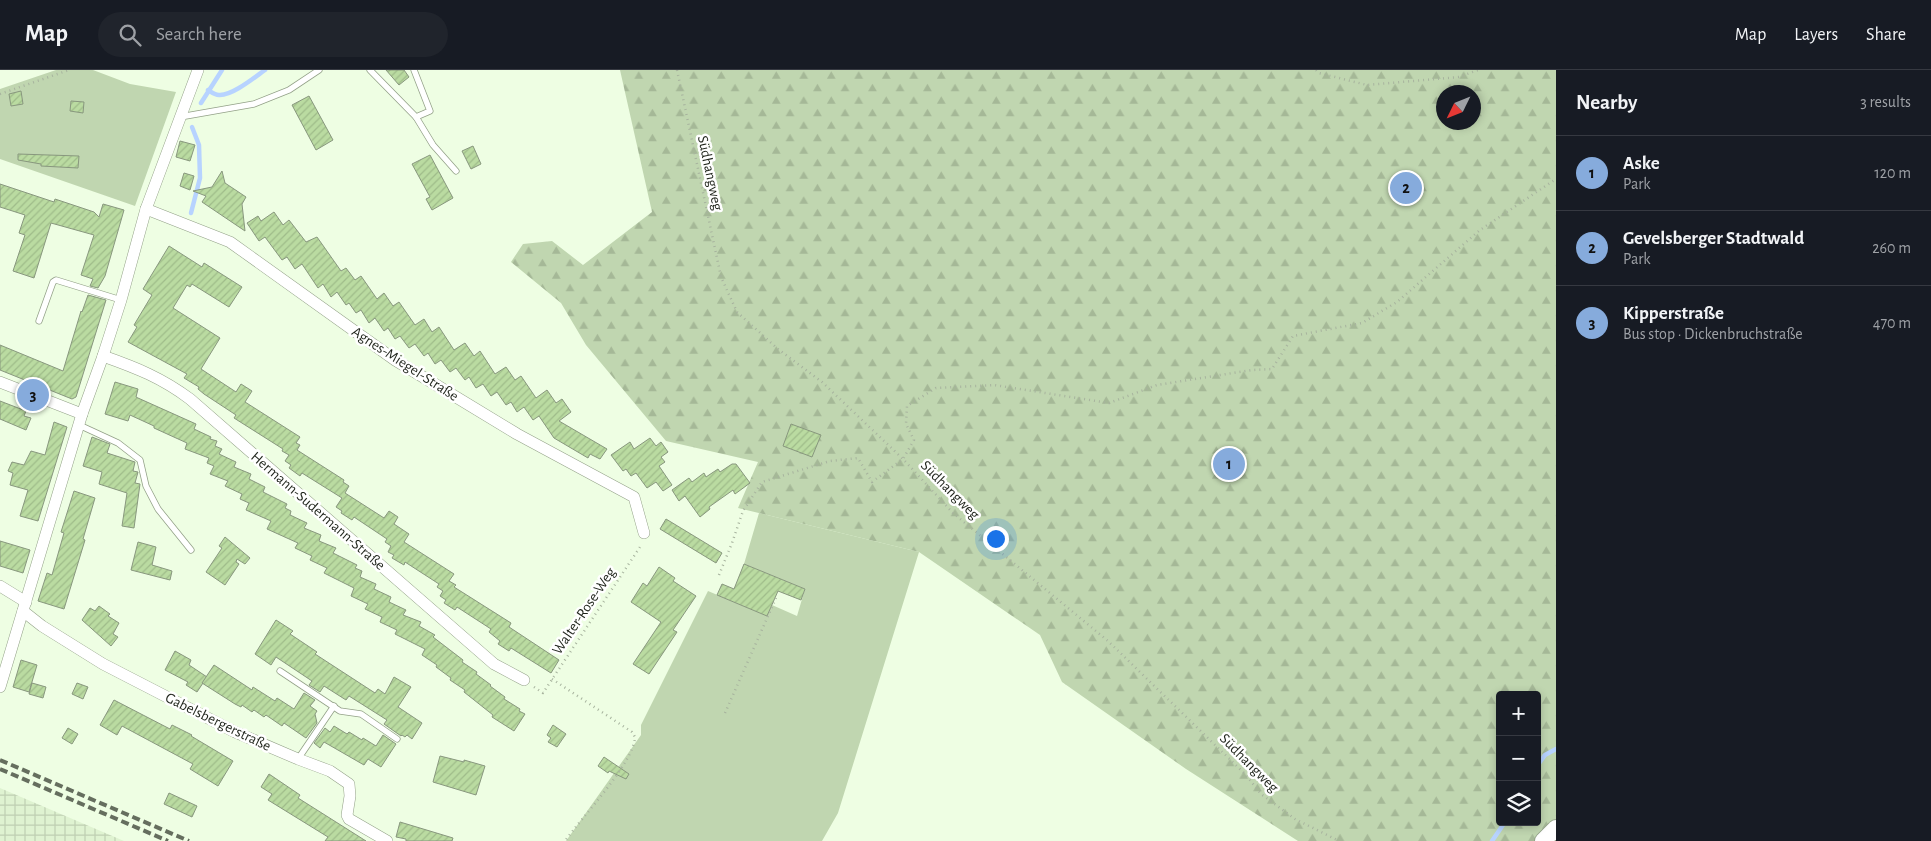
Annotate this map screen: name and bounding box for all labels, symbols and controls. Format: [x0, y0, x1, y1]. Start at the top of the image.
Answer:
search box [98, 12, 448, 57]
icon: search [116, 21, 144, 49]
text: Map [25, 22, 68, 46]
text: Search here [156, 25, 242, 44]
text: Map [1735, 26, 1766, 44]
text: Layers [1794, 26, 1838, 44]
text: Share [1866, 26, 1906, 44]
north arrow [1436, 85, 1481, 130]
text: Nearby [1576, 92, 1637, 113]
text: 3 results [1860, 94, 1911, 110]
street label: Südhangweg [695, 134, 725, 212]
text: Aske [1623, 154, 1660, 173]
text: 1 [1589, 165, 1595, 181]
text: 120 m [1874, 165, 1911, 181]
pin: 2 [1390, 169, 1422, 207]
text: Park [1623, 176, 1651, 192]
text: Gevelsberger Stadtwald [1623, 229, 1804, 248]
text: 2 [1588, 240, 1596, 256]
text: 260 m [1872, 240, 1911, 256]
text: Park [1623, 251, 1651, 267]
text: Kipperstraße [1623, 304, 1724, 323]
text: 3 [1589, 315, 1595, 331]
text: 470 m [1873, 315, 1911, 331]
street label: Agnes-Miegel-Straße [349, 324, 461, 404]
text: Bus stop · Dickenbruchstraße [1623, 326, 1803, 342]
pin: 3 [17, 376, 49, 414]
pin: 1 [1213, 445, 1245, 483]
street label: Hermann-Sudermann-Straße [248, 449, 388, 573]
street label: Südhangweg [918, 458, 983, 523]
your location [983, 526, 1009, 552]
street label: Walter-Rose-Weg [550, 564, 619, 657]
street label: Gabelsbergerstraße [163, 690, 273, 754]
map controls [1496, 691, 1541, 826]
button: + [1496, 691, 1541, 736]
street label: Südhangweg [1217, 731, 1282, 796]
button: − [1496, 736, 1541, 781]
button: layers [1496, 781, 1541, 826]

